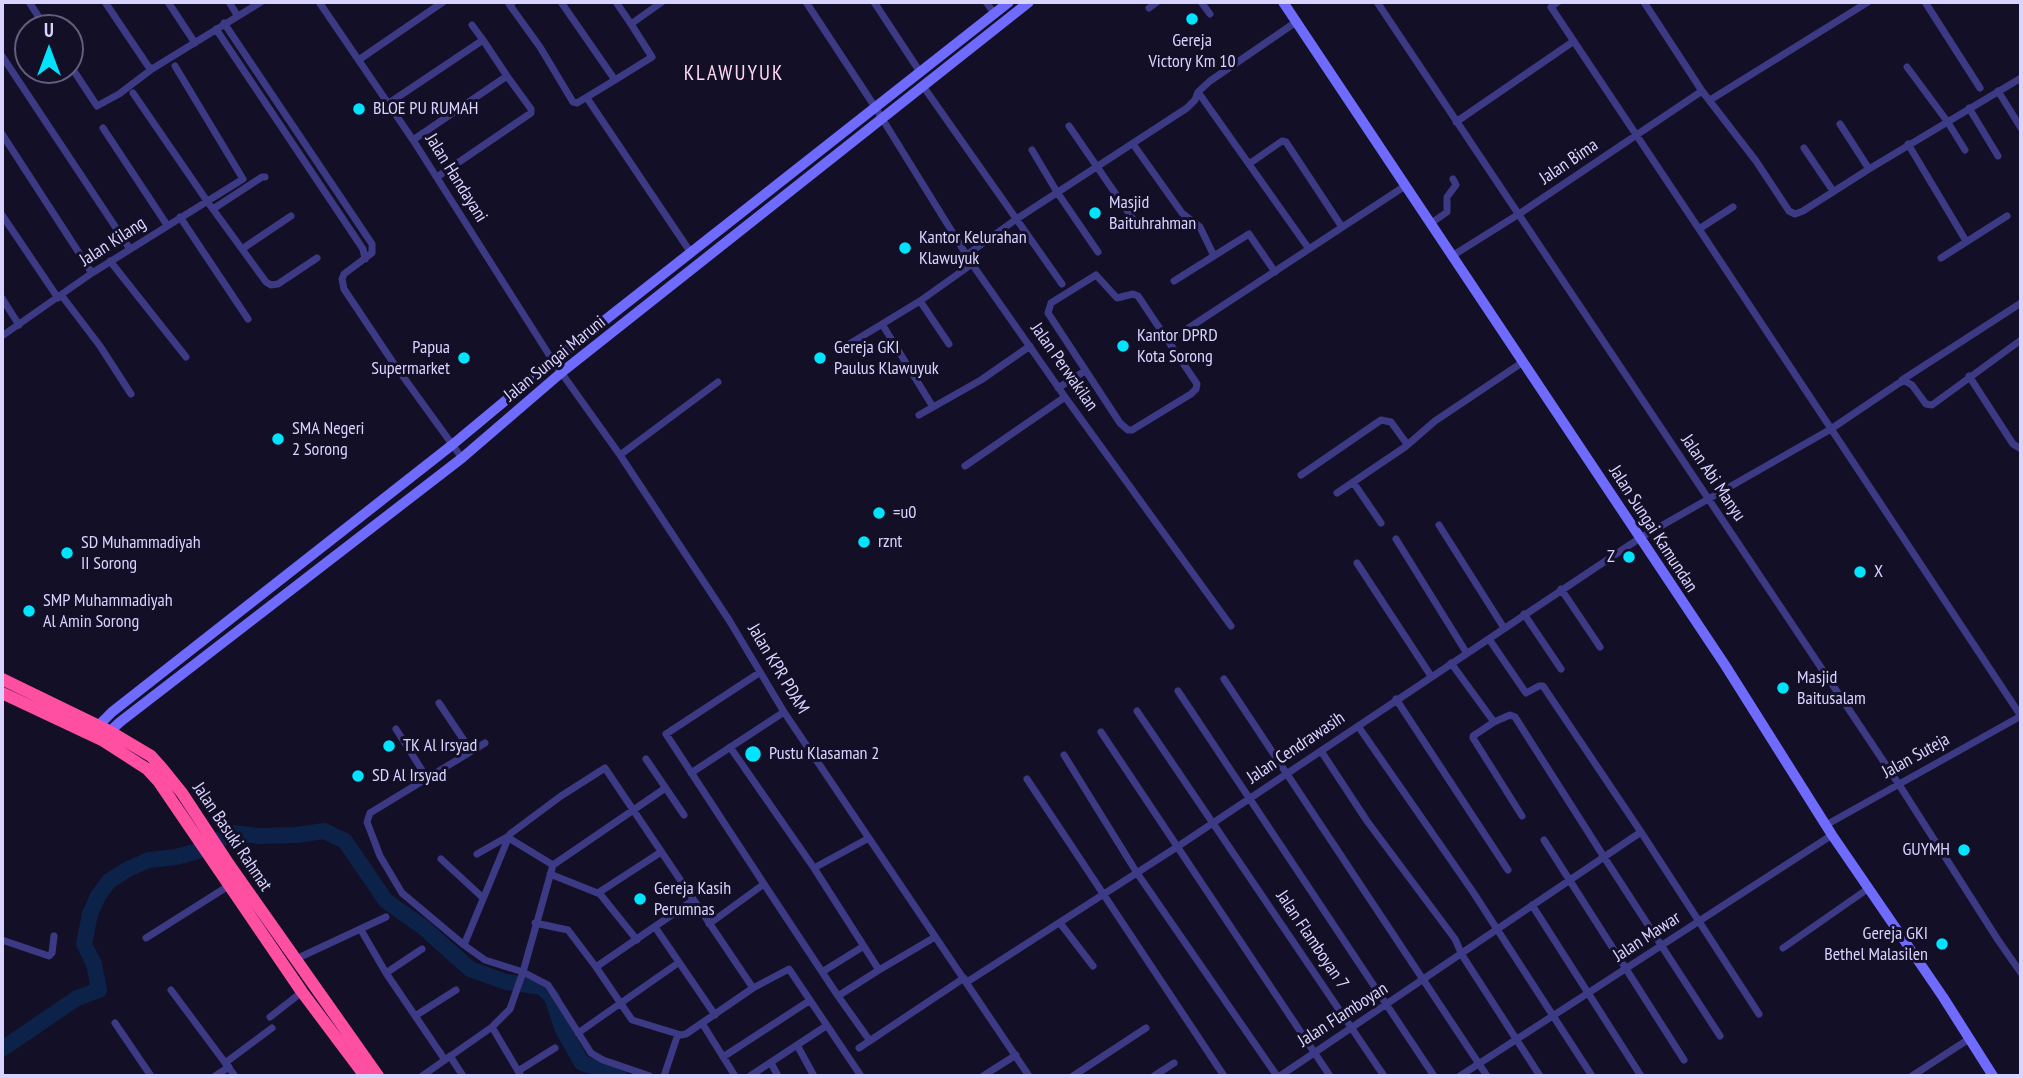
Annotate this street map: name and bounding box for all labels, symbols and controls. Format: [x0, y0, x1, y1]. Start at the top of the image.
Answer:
marker: Gereja Victory Km 10 [1184, 11, 1200, 27]
north arrow [14, 14, 84, 84]
text: U [44, 18, 54, 42]
place label: Gereja Victory Km 10 [1149, 30, 1235, 72]
district label: KLAWUYUK [685, 61, 783, 87]
place label: BLOE PU RUMAH [373, 98, 478, 120]
marker: BLOE PU RUMAH [351, 101, 367, 117]
street label: Jalan Handayani [420, 130, 492, 226]
street label: Jalan Bima [1536, 135, 1602, 189]
place label: Masjid Baituhrahman [1109, 192, 1196, 234]
marker: Masjid Baituhrahman [1087, 205, 1103, 221]
street label: Jalan Kilang [76, 213, 150, 271]
place label: Kantor Kelurahan Klawuyuk [919, 227, 1027, 270]
marker: Kantor Kelurahan Klawuyuk [897, 240, 913, 256]
street label: Jalan Sungai Maruni [500, 312, 610, 406]
street label: Jalan Perwakilan [1026, 319, 1102, 415]
place label: Kantor DPRD Kota Sorong [1137, 325, 1218, 368]
place label: Papua Supermarket [371, 337, 450, 380]
place label: Gereja GKI Paulus Klawuyuk [834, 337, 939, 380]
marker: Kantor DPRD Kota Sorong [1115, 338, 1131, 354]
marker: Papua Supermarket [456, 350, 472, 366]
marker: Gereja GKI Paulus Klawuyuk [812, 350, 828, 366]
place label: SMA Negeri 2 Sorong [292, 418, 365, 460]
marker: SMA Negeri 2 Sorong [270, 431, 286, 447]
street label: Jalan Abi Manyu [1676, 431, 1750, 525]
street label: Jalan Sungai Kamundan [1604, 462, 1702, 596]
place label: =u0 [893, 502, 916, 524]
marker: =u0 [871, 505, 887, 521]
place label: rznt [878, 531, 902, 553]
place label: SD Muhammadiyah II Sorong [81, 532, 201, 574]
marker: rznt [856, 534, 872, 550]
marker: SD Muhammadiyah II Sorong [59, 545, 75, 561]
place label: Z [1607, 546, 1615, 568]
marker: Z [1621, 549, 1637, 565]
place label: X [1874, 561, 1883, 583]
marker: X [1852, 564, 1868, 580]
place label: SMP Muhammadiyah Al Amin Sorong [43, 590, 173, 632]
marker: SMP Muhammadiyah Al Amin Sorong [21, 603, 37, 619]
street label: Jalan KPR PDAM [743, 620, 813, 718]
place label: Masjid Baitusalam [1797, 667, 1866, 710]
marker: Masjid Baitusalam [1775, 680, 1791, 696]
street label: Jalan Cendrawasih [1243, 707, 1349, 789]
street label: Jalan Suteja [1879, 729, 1953, 783]
place label: TK Al Irsyad [403, 735, 477, 757]
marker: TK Al Irsyad [381, 738, 397, 754]
place label: Pustu Klasaman 2 [769, 743, 879, 765]
marker: Pustu Klasaman 2 [743, 744, 763, 764]
place label: SD Al Irsyad [372, 765, 446, 787]
marker: SD Al Irsyad [350, 768, 366, 784]
street label: Jalan Basuki Rahmat [188, 779, 276, 895]
place label: GUYMH [1902, 839, 1950, 861]
marker: GUYMH [1956, 842, 1972, 858]
place label: Gereja Kasih Perumnas [654, 878, 731, 920]
street label: Jalan Flamboyan 7 [1271, 887, 1353, 993]
marker: Gereja Kasih Perumnas [632, 891, 648, 907]
street label: Jalan Mawar [1609, 907, 1685, 967]
place label: Gereja GKI Bethel Malasilen [1824, 923, 1928, 965]
marker: Gereja GKI Bethel Malasilen [1934, 936, 1950, 952]
street label: Jalan Flamboyan [1294, 978, 1392, 1052]

